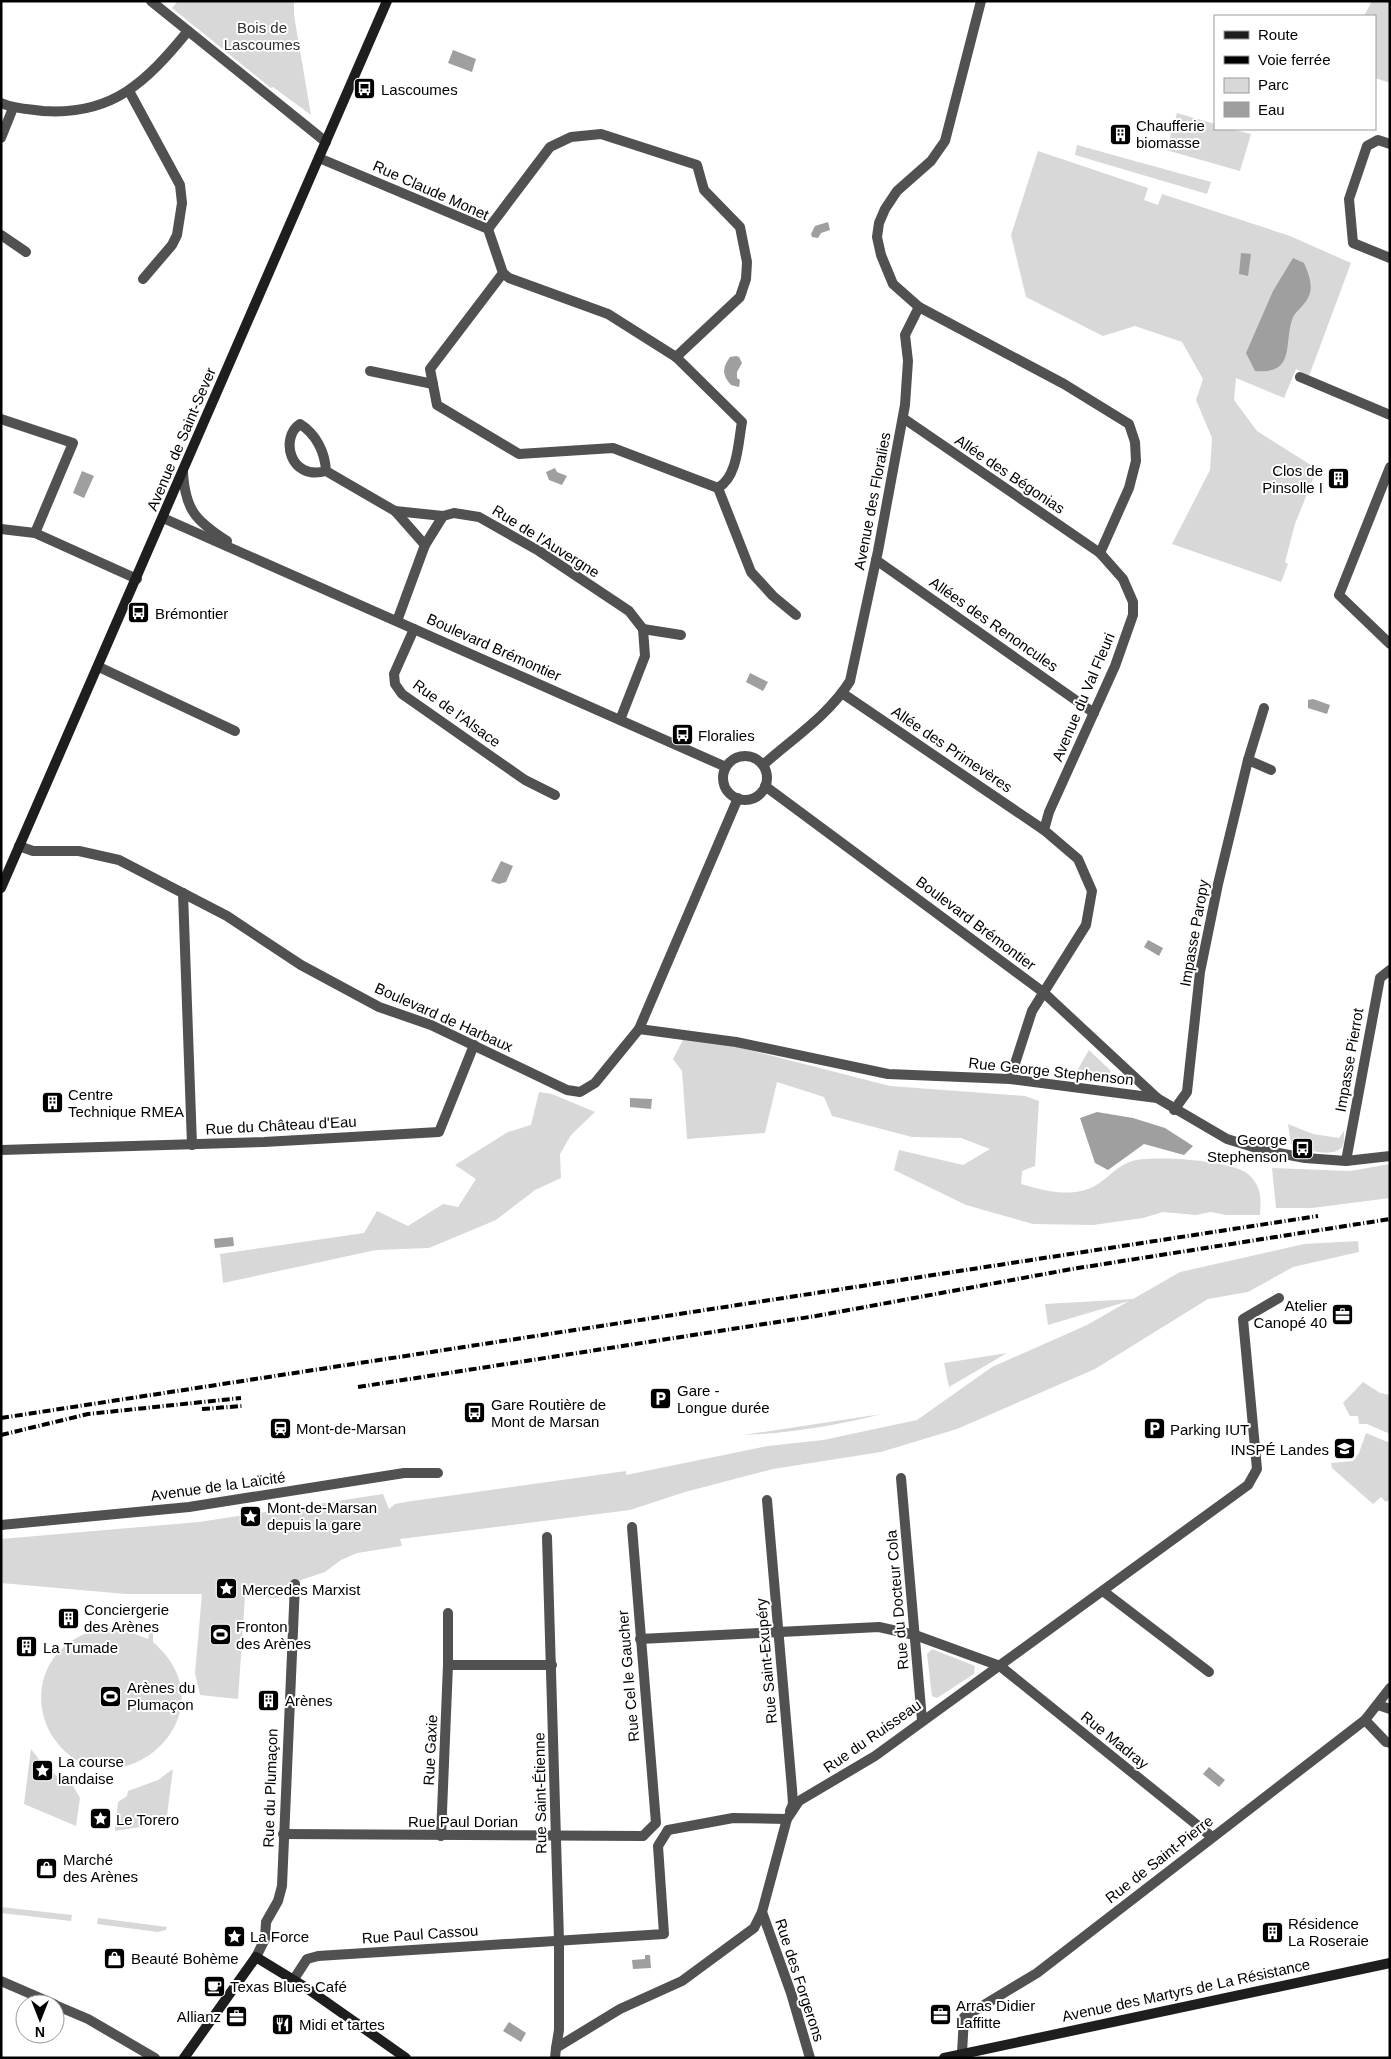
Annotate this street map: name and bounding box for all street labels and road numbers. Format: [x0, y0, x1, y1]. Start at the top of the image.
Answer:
street label: Rue Claude Monet [370, 157, 492, 224]
street label: Avenue de Saint-Sever [143, 365, 219, 513]
street label: Avenue des Floralies [850, 431, 894, 571]
street label: Allée des Bégonias [952, 431, 1068, 517]
street label: Rue de l'Auvergne [489, 501, 603, 581]
street label: Allées des Renoncules [927, 573, 1061, 675]
street label: Boulevard Brémontier [424, 610, 564, 684]
street label: Avenue du Val Fleuri [1048, 630, 1118, 764]
street label: Rue de l'Alsace [410, 676, 504, 750]
street label: Allée des Primevères [888, 702, 1016, 796]
street label: Boulevard Brémontier [913, 873, 1039, 973]
street label: Impasse Paropy [1176, 878, 1212, 988]
street label: Boulevard de Harbaux [372, 979, 516, 1055]
street label: Impasse Pierrot [1332, 1006, 1367, 1113]
street label: Rue George Stephenson [968, 1054, 1134, 1088]
street label: Rue du Château d'Eau [205, 1113, 357, 1137]
street label: Avenue de la Laïcité [150, 1468, 286, 1504]
street label: Rue du Docteur Cola [882, 1529, 912, 1671]
street label: Rue Saint-Exupéry [752, 1597, 780, 1724]
street label: Rue Cel le Gaucher [614, 1610, 642, 1742]
street label: Rue du Ruisseau [820, 1696, 924, 1776]
street label: Rue Madray [1078, 1708, 1152, 1773]
street label: Rue Gaxie [420, 1714, 440, 1786]
street label: Rue du Plumaçon [259, 1728, 281, 1848]
street label: Rue Saint-Étienne [530, 1732, 550, 1854]
street label: Rue de Saint-Pierre [1102, 1812, 1216, 1906]
street label: Rue Paul Dorian [408, 1813, 518, 1830]
street label: Rue des Forgerons [772, 1916, 828, 2044]
street label: Rue Paul Cassou [361, 1921, 479, 1947]
street label: Avenue des Martyrs de La Résistance [1060, 1955, 1312, 2025]

